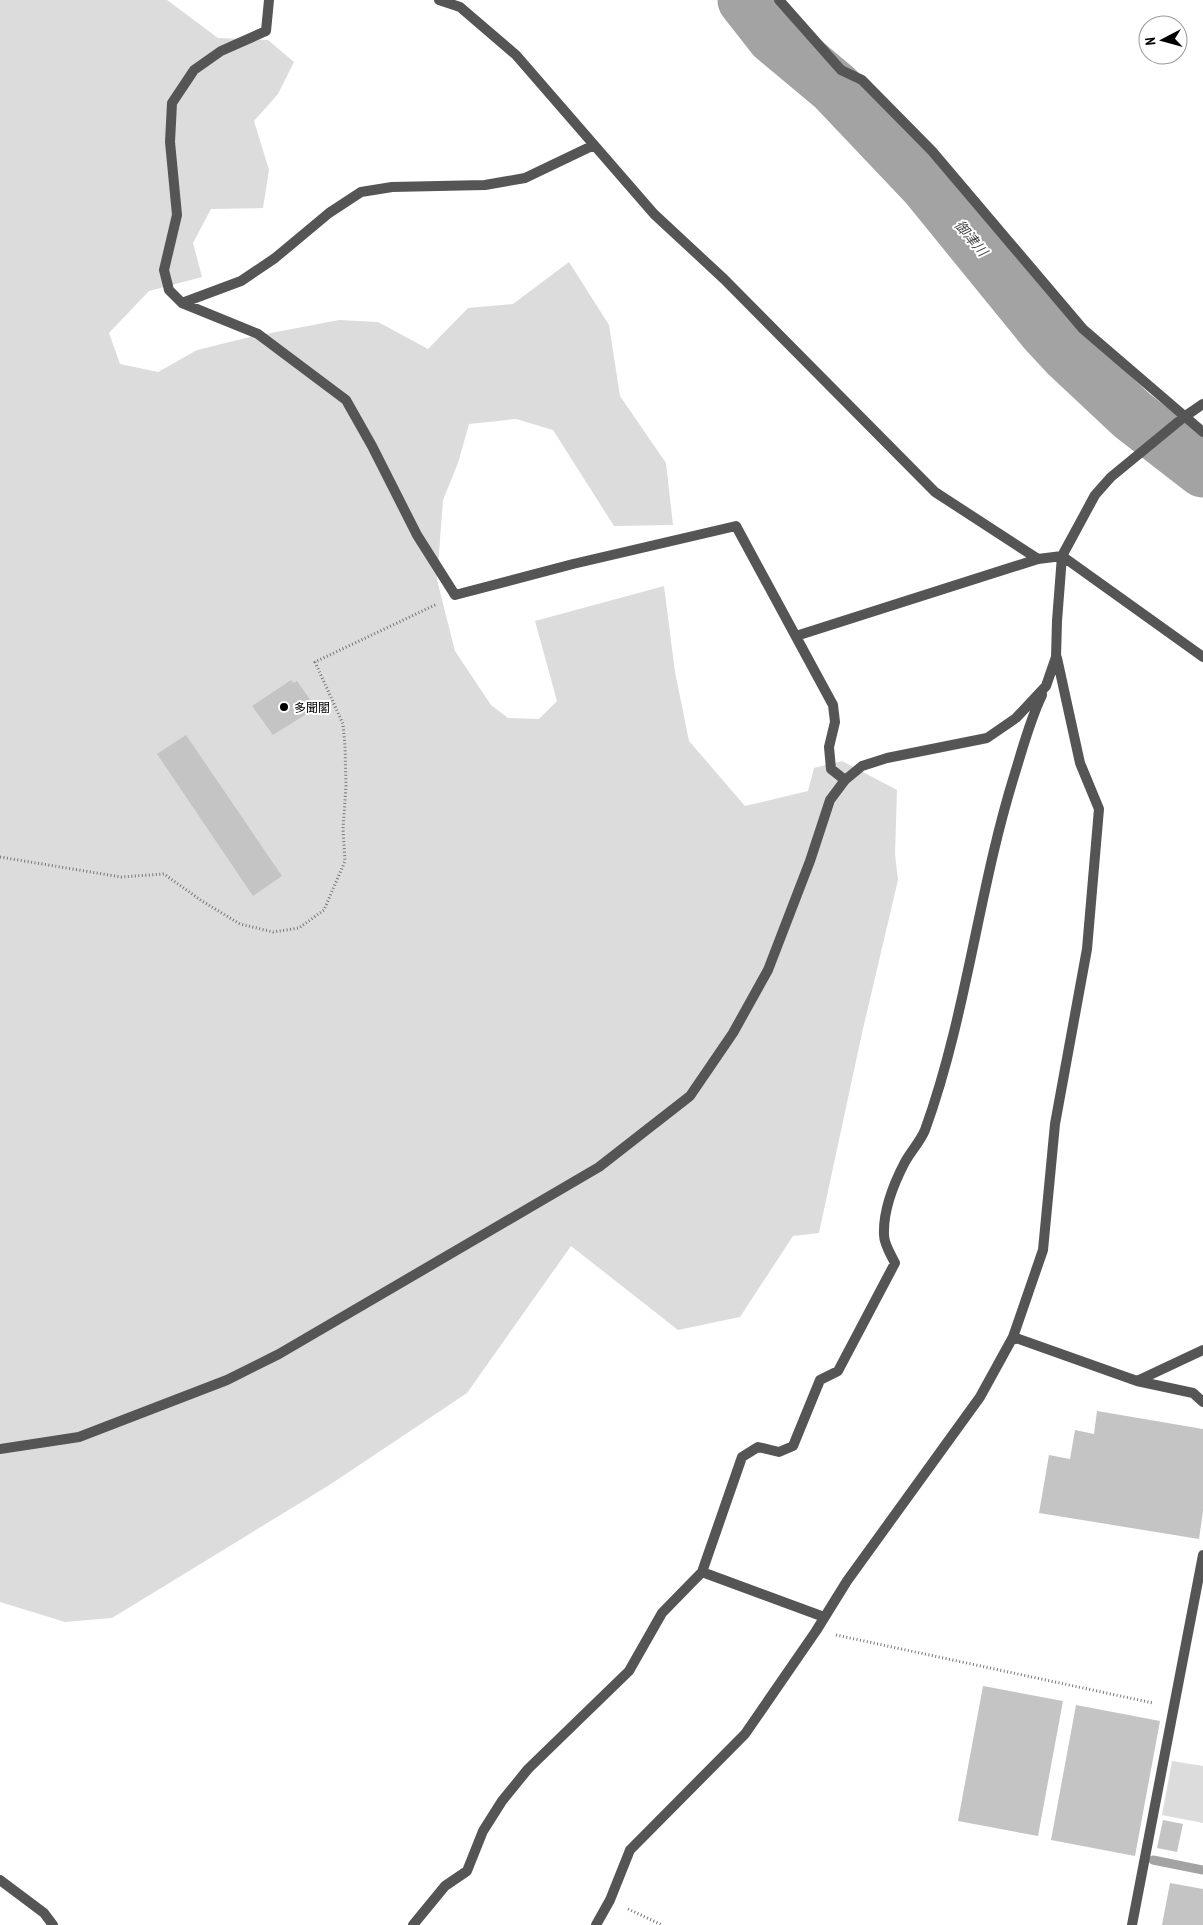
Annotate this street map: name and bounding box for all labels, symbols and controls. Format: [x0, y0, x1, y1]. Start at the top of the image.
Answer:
north arrow [1138, 15, 1188, 65]
text: N [1141, 37, 1159, 46]
water label: 御津川 [951, 216, 993, 261]
place label: 多聞閣 [294, 700, 330, 715]
marker: 多聞閣 [278, 701, 290, 713]

